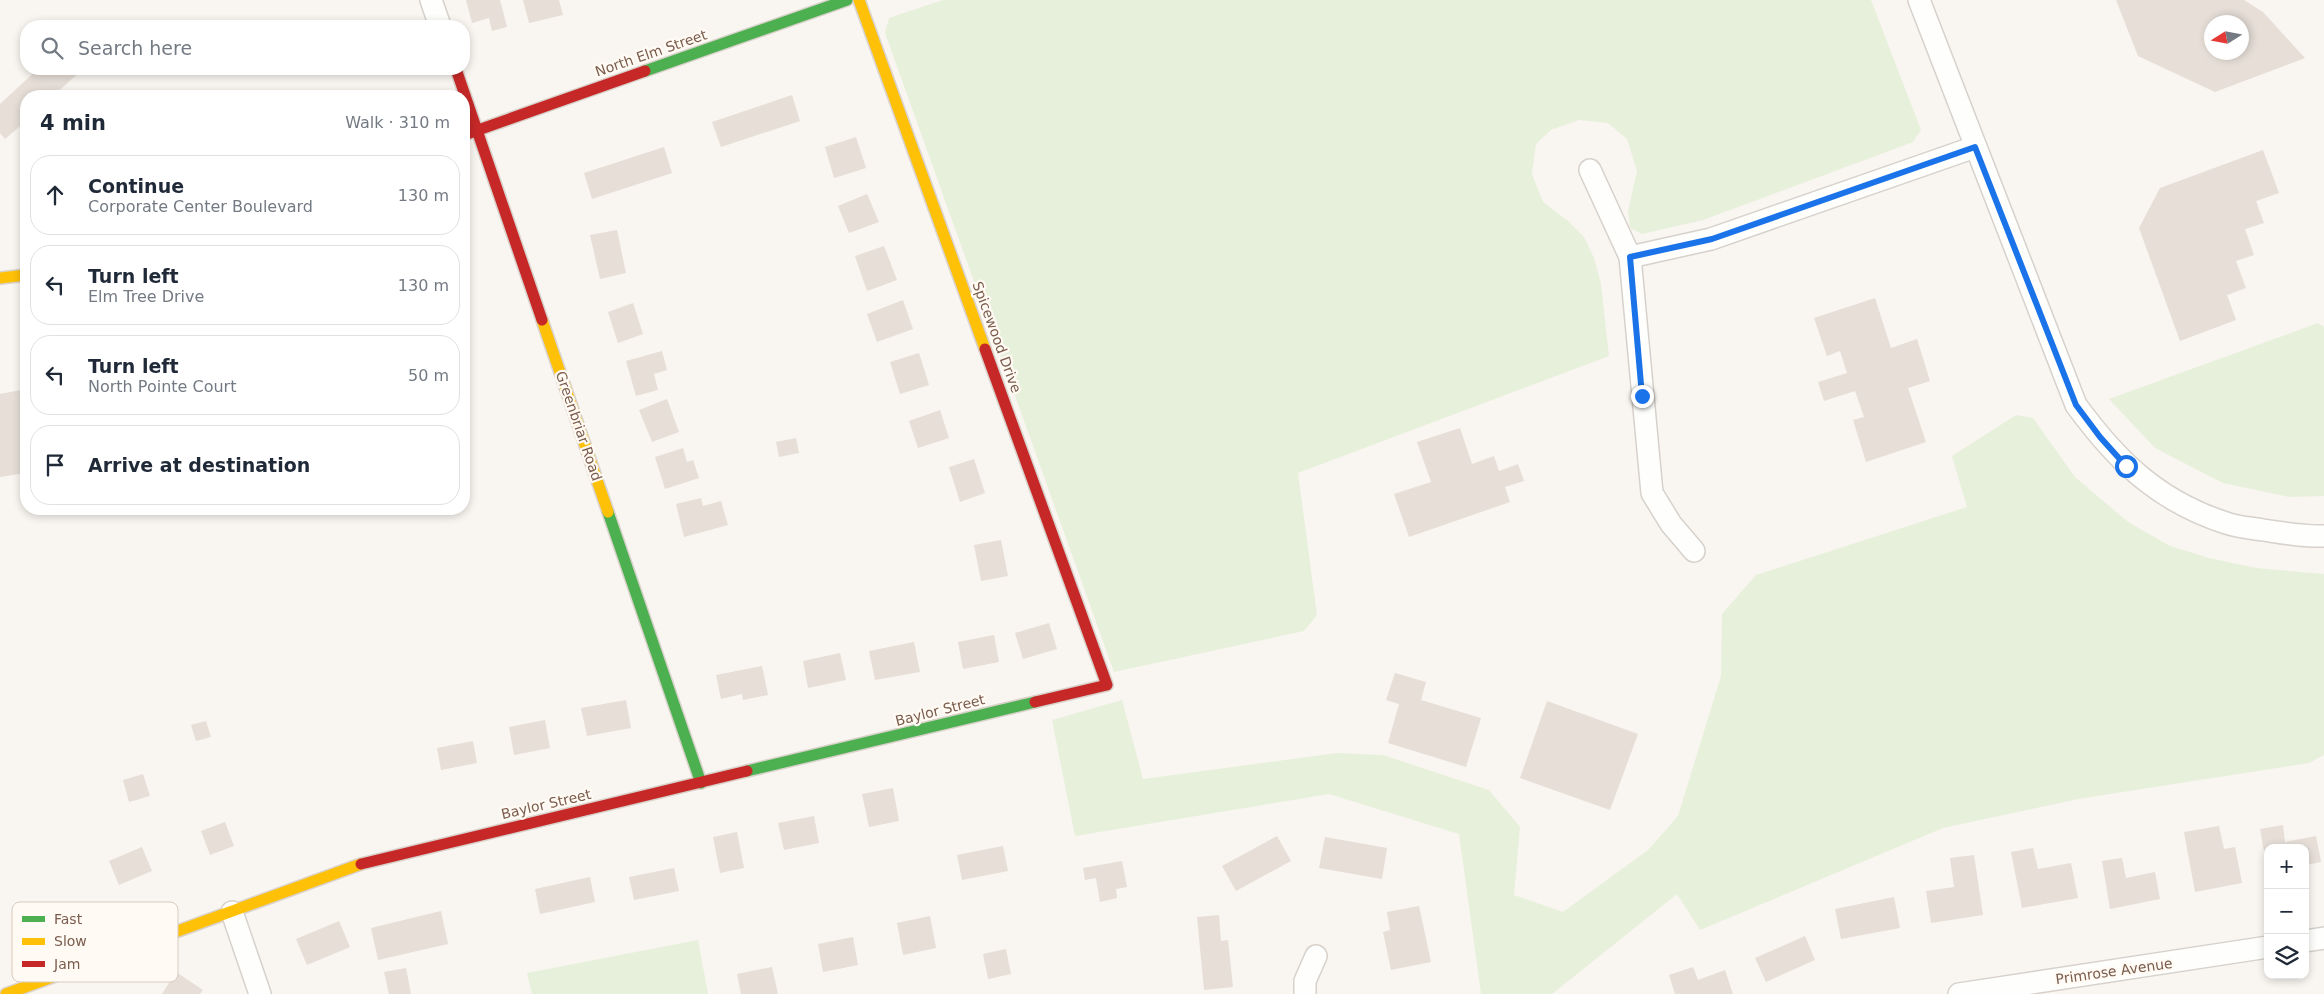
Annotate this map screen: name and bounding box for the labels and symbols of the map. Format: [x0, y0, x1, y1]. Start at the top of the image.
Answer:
north arrow [2204, 15, 2249, 60]
street label: North Elm Street [593, 26, 709, 80]
street label: Spicewood Drive [969, 279, 1025, 395]
street label: Greenbriar Road [553, 369, 605, 483]
route end [1631, 385, 1654, 408]
route start [2115, 455, 2138, 478]
street label: Baylor Street [894, 691, 987, 729]
street label: Baylor Street [500, 786, 593, 822]
legend [12, 902, 178, 982]
text: Fast [54, 911, 83, 927]
text: Slow [54, 933, 87, 949]
street label: Primrose Avenue [2055, 955, 2173, 987]
text: Jam [53, 956, 80, 972]

